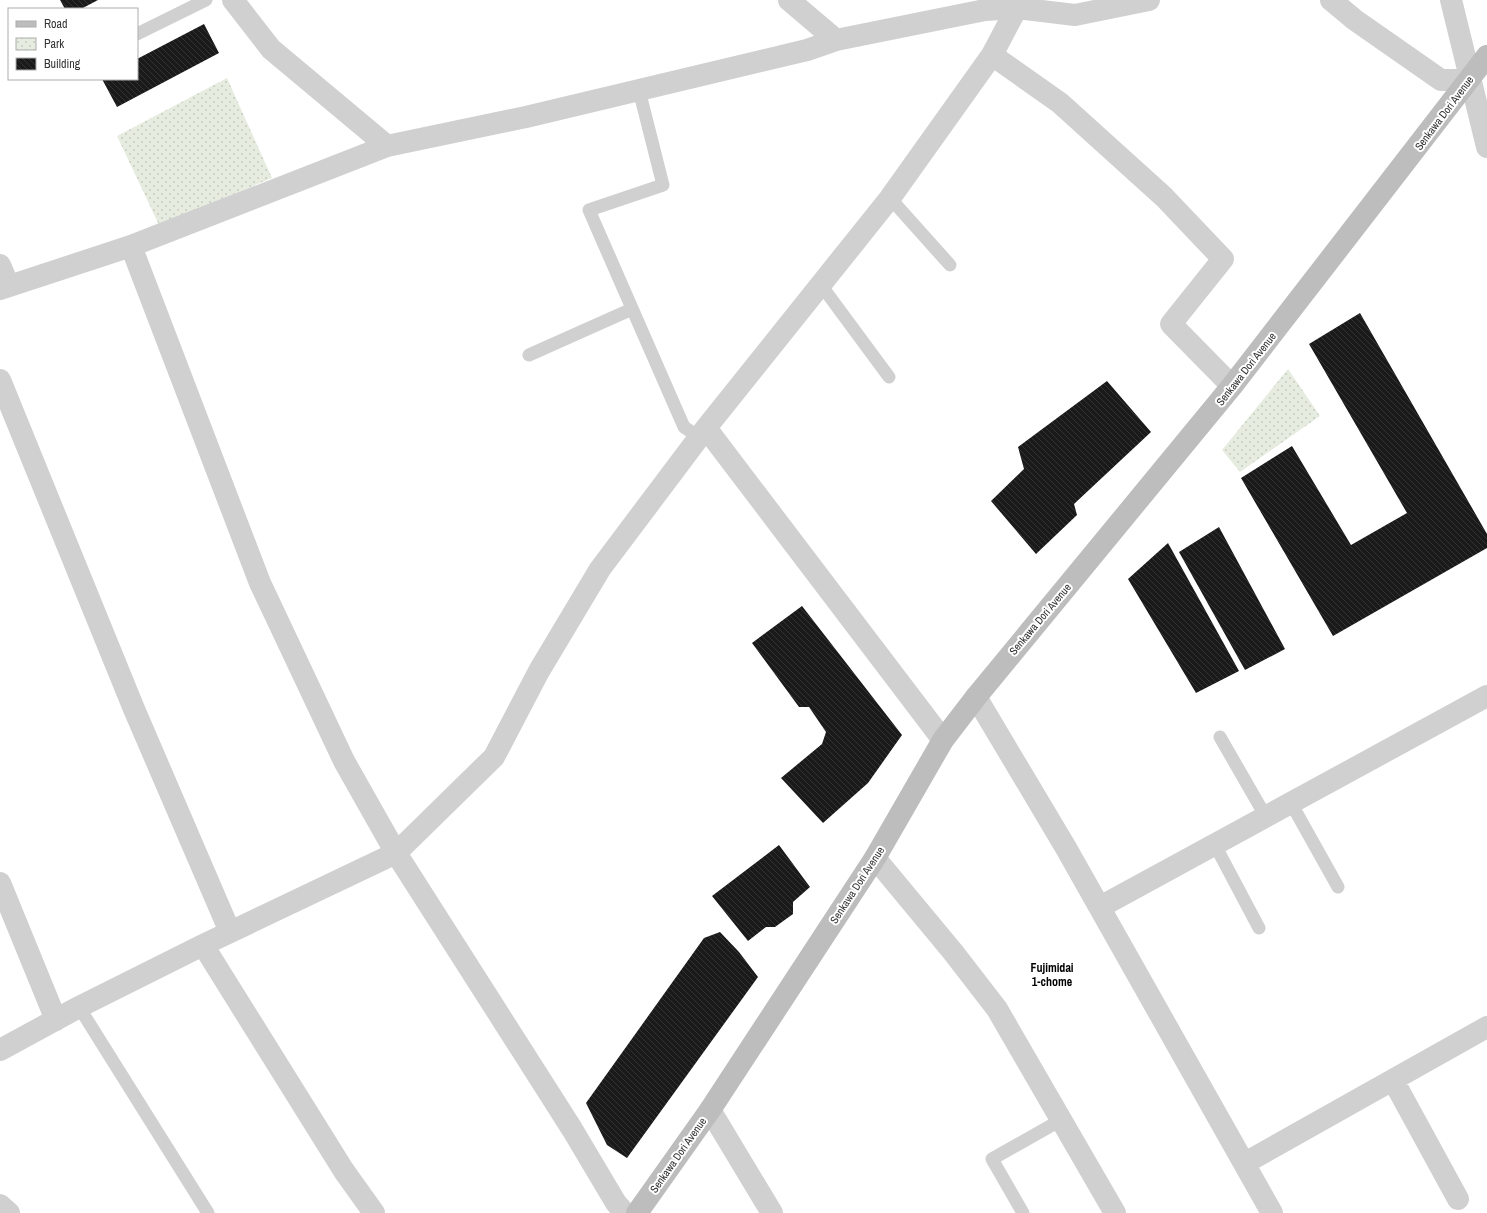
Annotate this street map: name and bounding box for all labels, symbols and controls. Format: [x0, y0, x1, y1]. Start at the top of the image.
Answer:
legend [8, 8, 138, 80]
text: Road [44, 16, 68, 32]
text: Park [44, 36, 64, 52]
text: Building [44, 56, 81, 72]
street label: Senkawa Dori Avenue [1412, 73, 1476, 153]
street label: Senkawa Dori Avenue [1213, 330, 1279, 408]
street label: Senkawa Dori Avenue [1006, 580, 1074, 658]
street label: Senkawa Dori Avenue [827, 844, 887, 926]
district label: Fujimidai 1-chome [1030, 960, 1074, 990]
street label: Senkawa Dori Avenue [647, 1114, 709, 1196]

